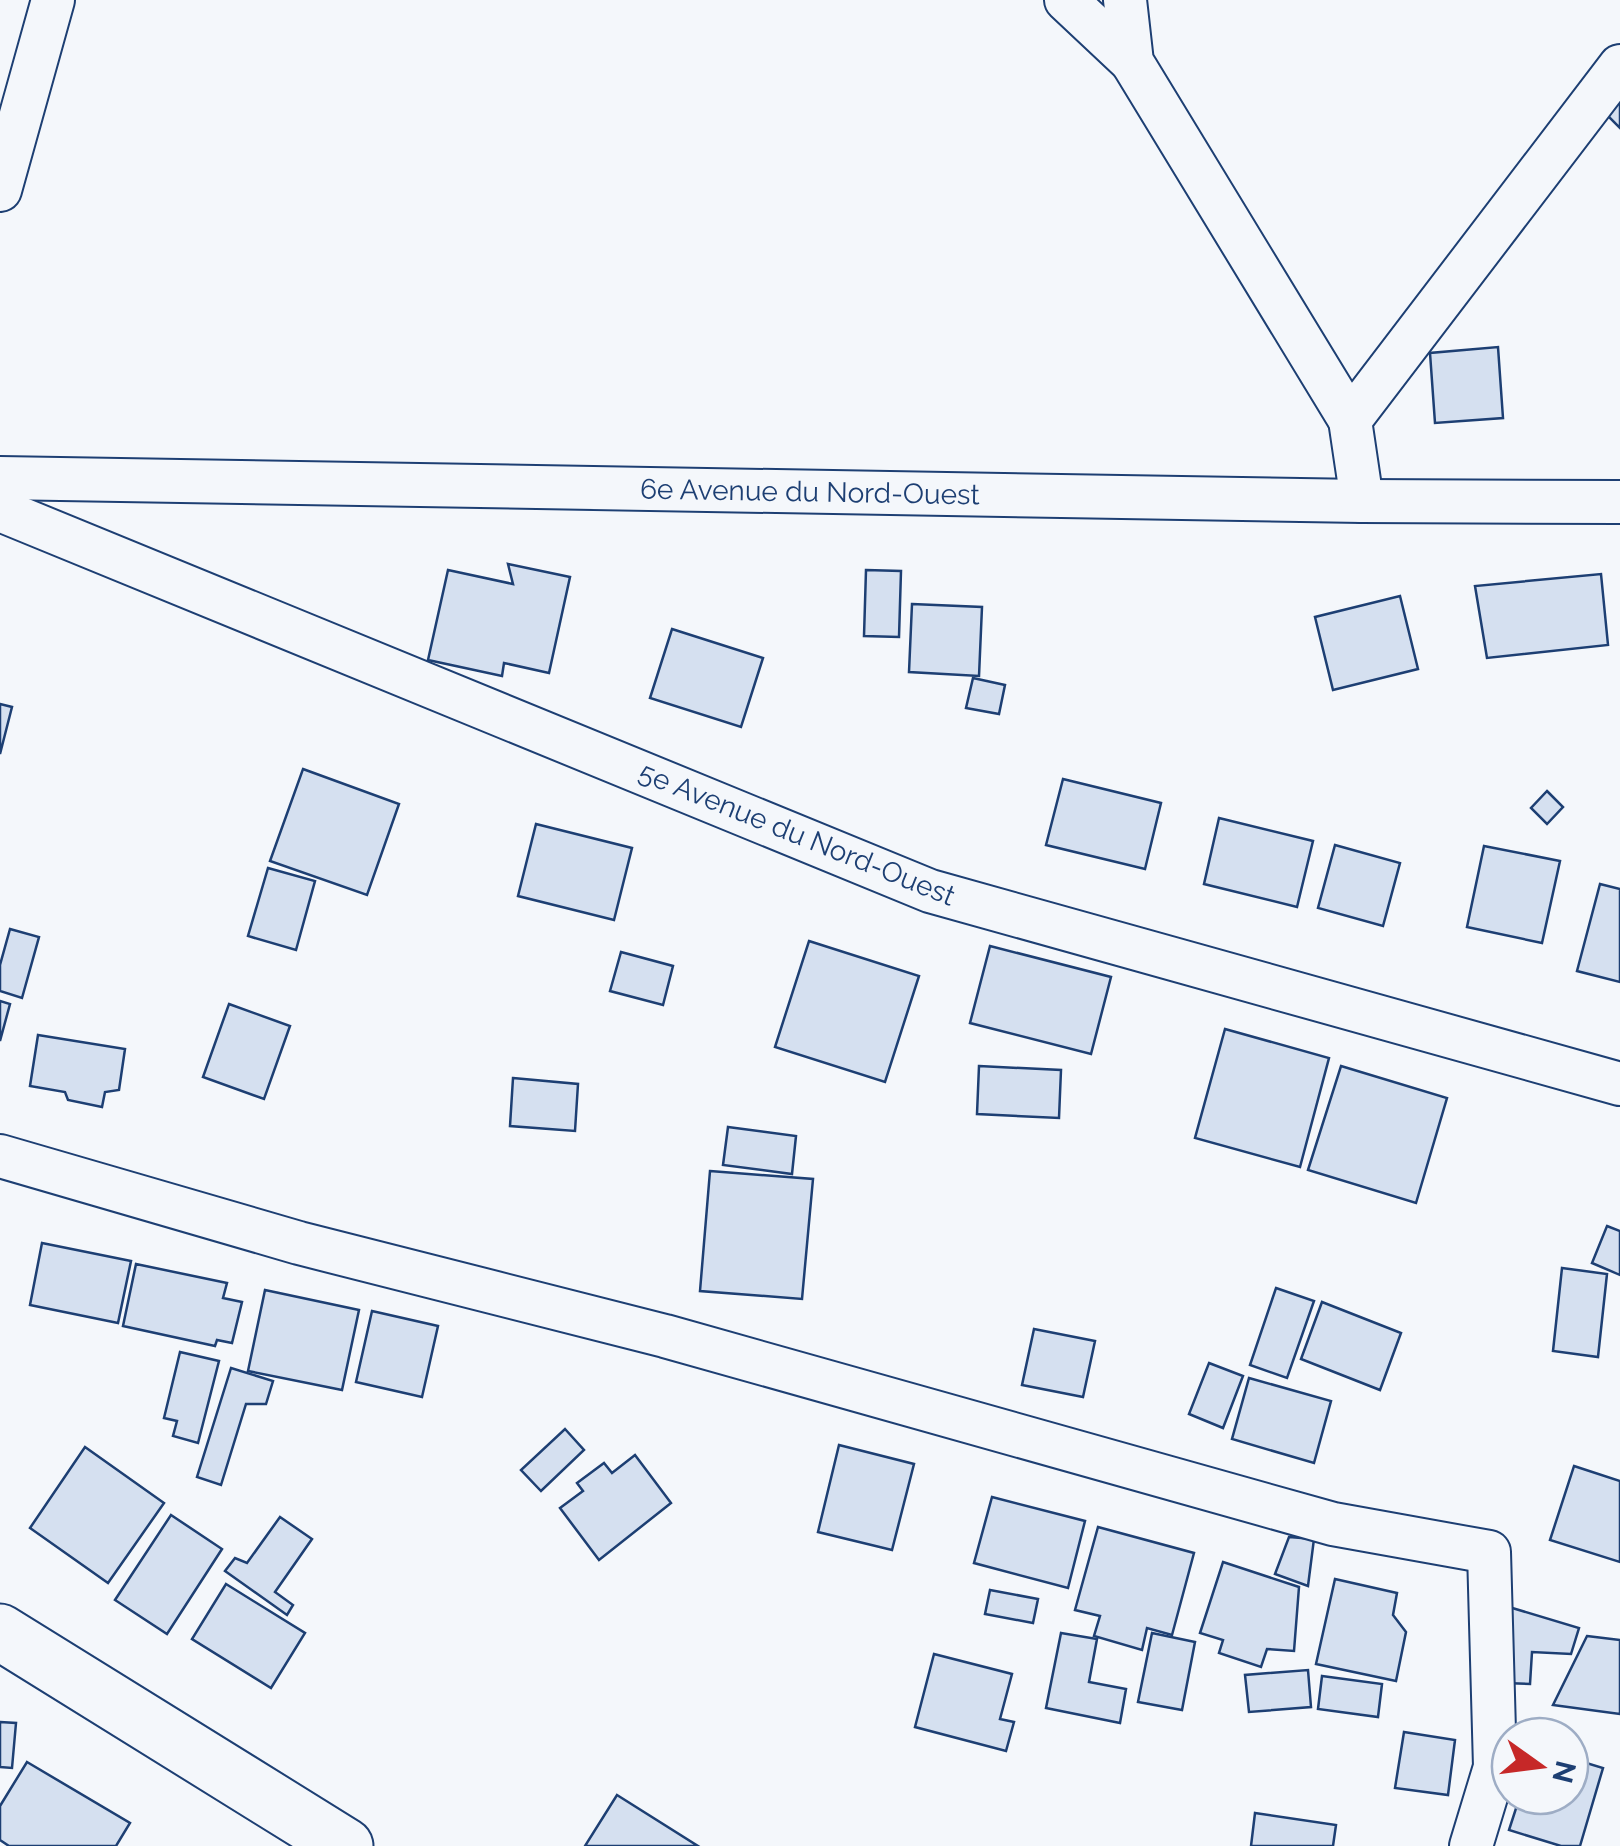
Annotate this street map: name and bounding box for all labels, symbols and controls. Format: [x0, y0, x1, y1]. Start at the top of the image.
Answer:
street label: 6e Avenue du Nord-Ouest [640, 473, 981, 511]
street label: 5e Avenue du Nord-Ouest [634, 755, 961, 913]
north arrow [1490, 1716, 1590, 1816]
text: N [1545, 1758, 1582, 1786]

